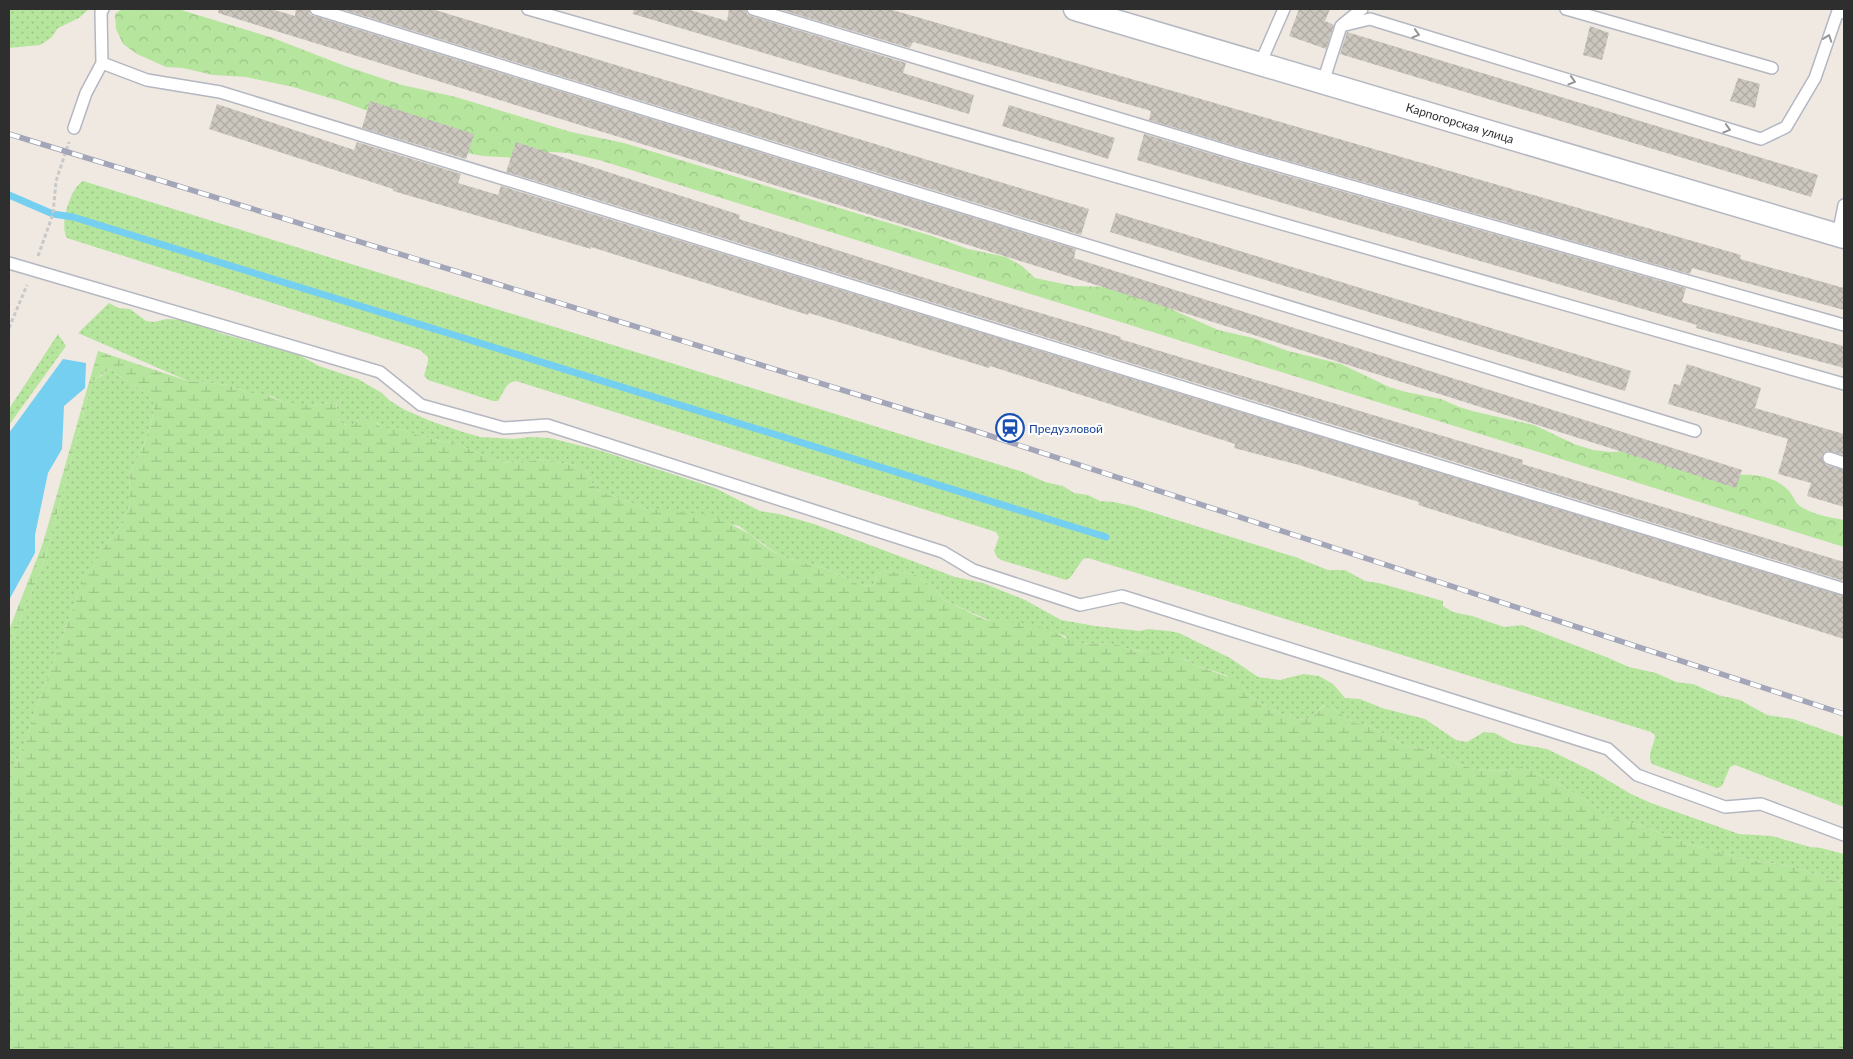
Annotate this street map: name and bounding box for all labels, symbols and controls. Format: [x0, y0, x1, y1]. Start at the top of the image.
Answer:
one-way arrow [1412, 28, 1420, 38]
one-way arrow [1823, 34, 1833, 43]
one-way arrow [1567, 76, 1575, 86]
street label: Карпогорская улица [1404, 99, 1516, 147]
one-way arrow [1722, 123, 1731, 133]
station icon: Предузловой [995, 413, 1025, 443]
place label: Предузловой [1029, 421, 1103, 436]

